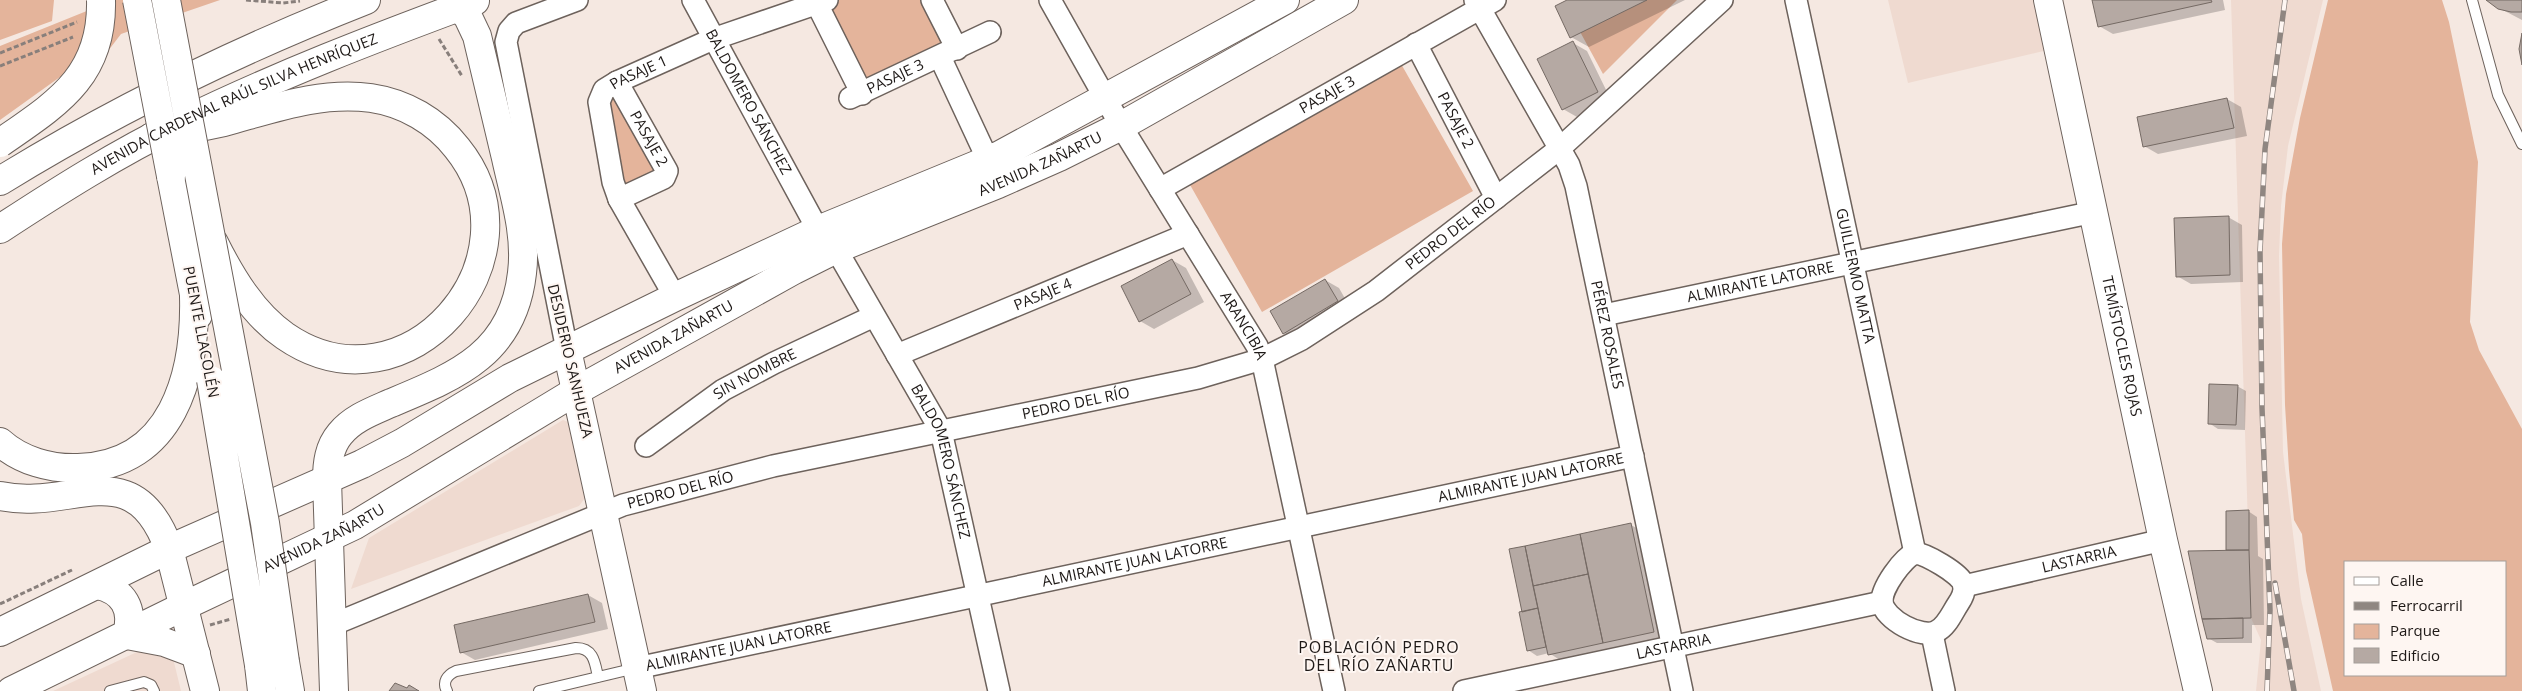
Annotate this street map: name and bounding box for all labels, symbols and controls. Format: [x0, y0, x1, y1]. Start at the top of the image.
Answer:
street label: BALDOMERO SÁNCHEZ [702, 25, 797, 178]
street label: AVENIDA CARDENAL RAÚL SILVA HENRÍQUEZ [86, 28, 380, 179]
street label: PASAJE 1 [605, 50, 670, 93]
street label: PASAJE 3 [863, 54, 927, 98]
street label: PASAJE 3 [1295, 70, 1358, 118]
street label: PASAJE 2 [1434, 88, 1479, 152]
street label: PASAJE 2 [626, 107, 673, 170]
street label: AVENIDA ZAÑARTU [975, 126, 1105, 200]
street label: PEDRO DEL RÍO [1401, 191, 1499, 274]
street label: GUILLERMO MATTA [1832, 206, 1881, 345]
street label: ALMIRANTE LATORRE [1685, 256, 1836, 306]
street label: PUENTE LLACOLÉN [179, 264, 225, 399]
street label: PASAJE 4 [1010, 272, 1075, 314]
street label: TEMÍSTOCLES ROJAS [2098, 274, 2147, 418]
street label: PÉREZ ROSALES [1587, 278, 1629, 391]
street label: DESIDERIO SANHUEZA [544, 282, 599, 440]
street label: ARANCIBIA [1216, 287, 1272, 363]
street label: AVENIDA ZAÑARTU [610, 295, 736, 377]
street label: SIN NOMBRE [709, 343, 799, 403]
street label: BALDOMERO SÁNCHEZ [907, 380, 976, 541]
street label: PEDRO DEL RÍO [1020, 381, 1131, 423]
street label: ALMIRANTE JUAN LATORRE [1436, 447, 1625, 506]
street label: PEDRO DEL RÍO [625, 466, 735, 513]
street label: AVENIDA ZAÑARTU [259, 498, 388, 576]
street label: ALMIRANTE JUAN LATORRE [1040, 532, 1229, 591]
street label: LASTARRIA [2040, 540, 2118, 577]
legend [2344, 561, 2507, 676]
text: Calle [2390, 570, 2424, 590]
text: Ferrocarril [2390, 595, 2463, 615]
street label: ALMIRANTE JUAN LATORRE [644, 616, 833, 675]
text: Parque [2390, 620, 2440, 640]
street label: LASTARRIA [1634, 628, 1713, 663]
district label: POBLACIÓN PEDRO DEL RÍO ZAÑARTU [1298, 636, 1460, 676]
text: Edificio [2390, 645, 2440, 665]

